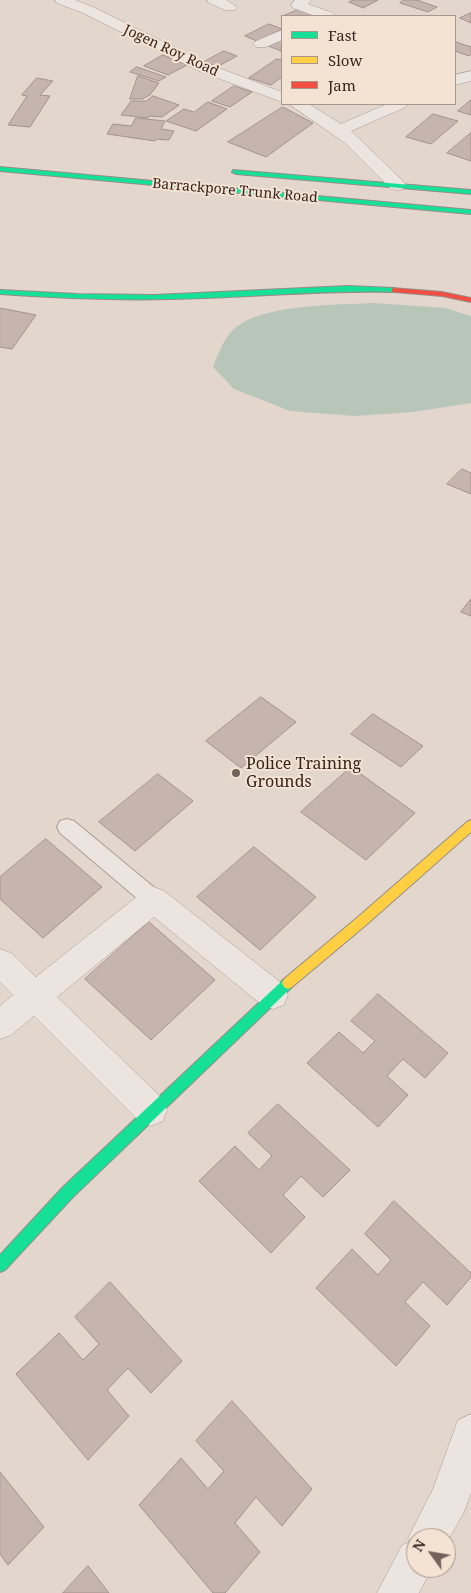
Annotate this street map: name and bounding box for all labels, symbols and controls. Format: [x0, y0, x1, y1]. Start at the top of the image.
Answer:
legend [281, 15, 456, 105]
street label: Jogen Roy Road [121, 22, 221, 80]
text: Fast [328, 25, 357, 45]
text: Slow [328, 50, 362, 70]
text: Jam [328, 75, 356, 95]
street label: Barrackpore Trunk Road [152, 175, 318, 207]
place label: Police Training Grounds [246, 754, 361, 792]
marker: Police Training Grounds [230, 767, 242, 779]
north arrow [406, 1528, 456, 1578]
text: N [408, 1536, 430, 1555]

